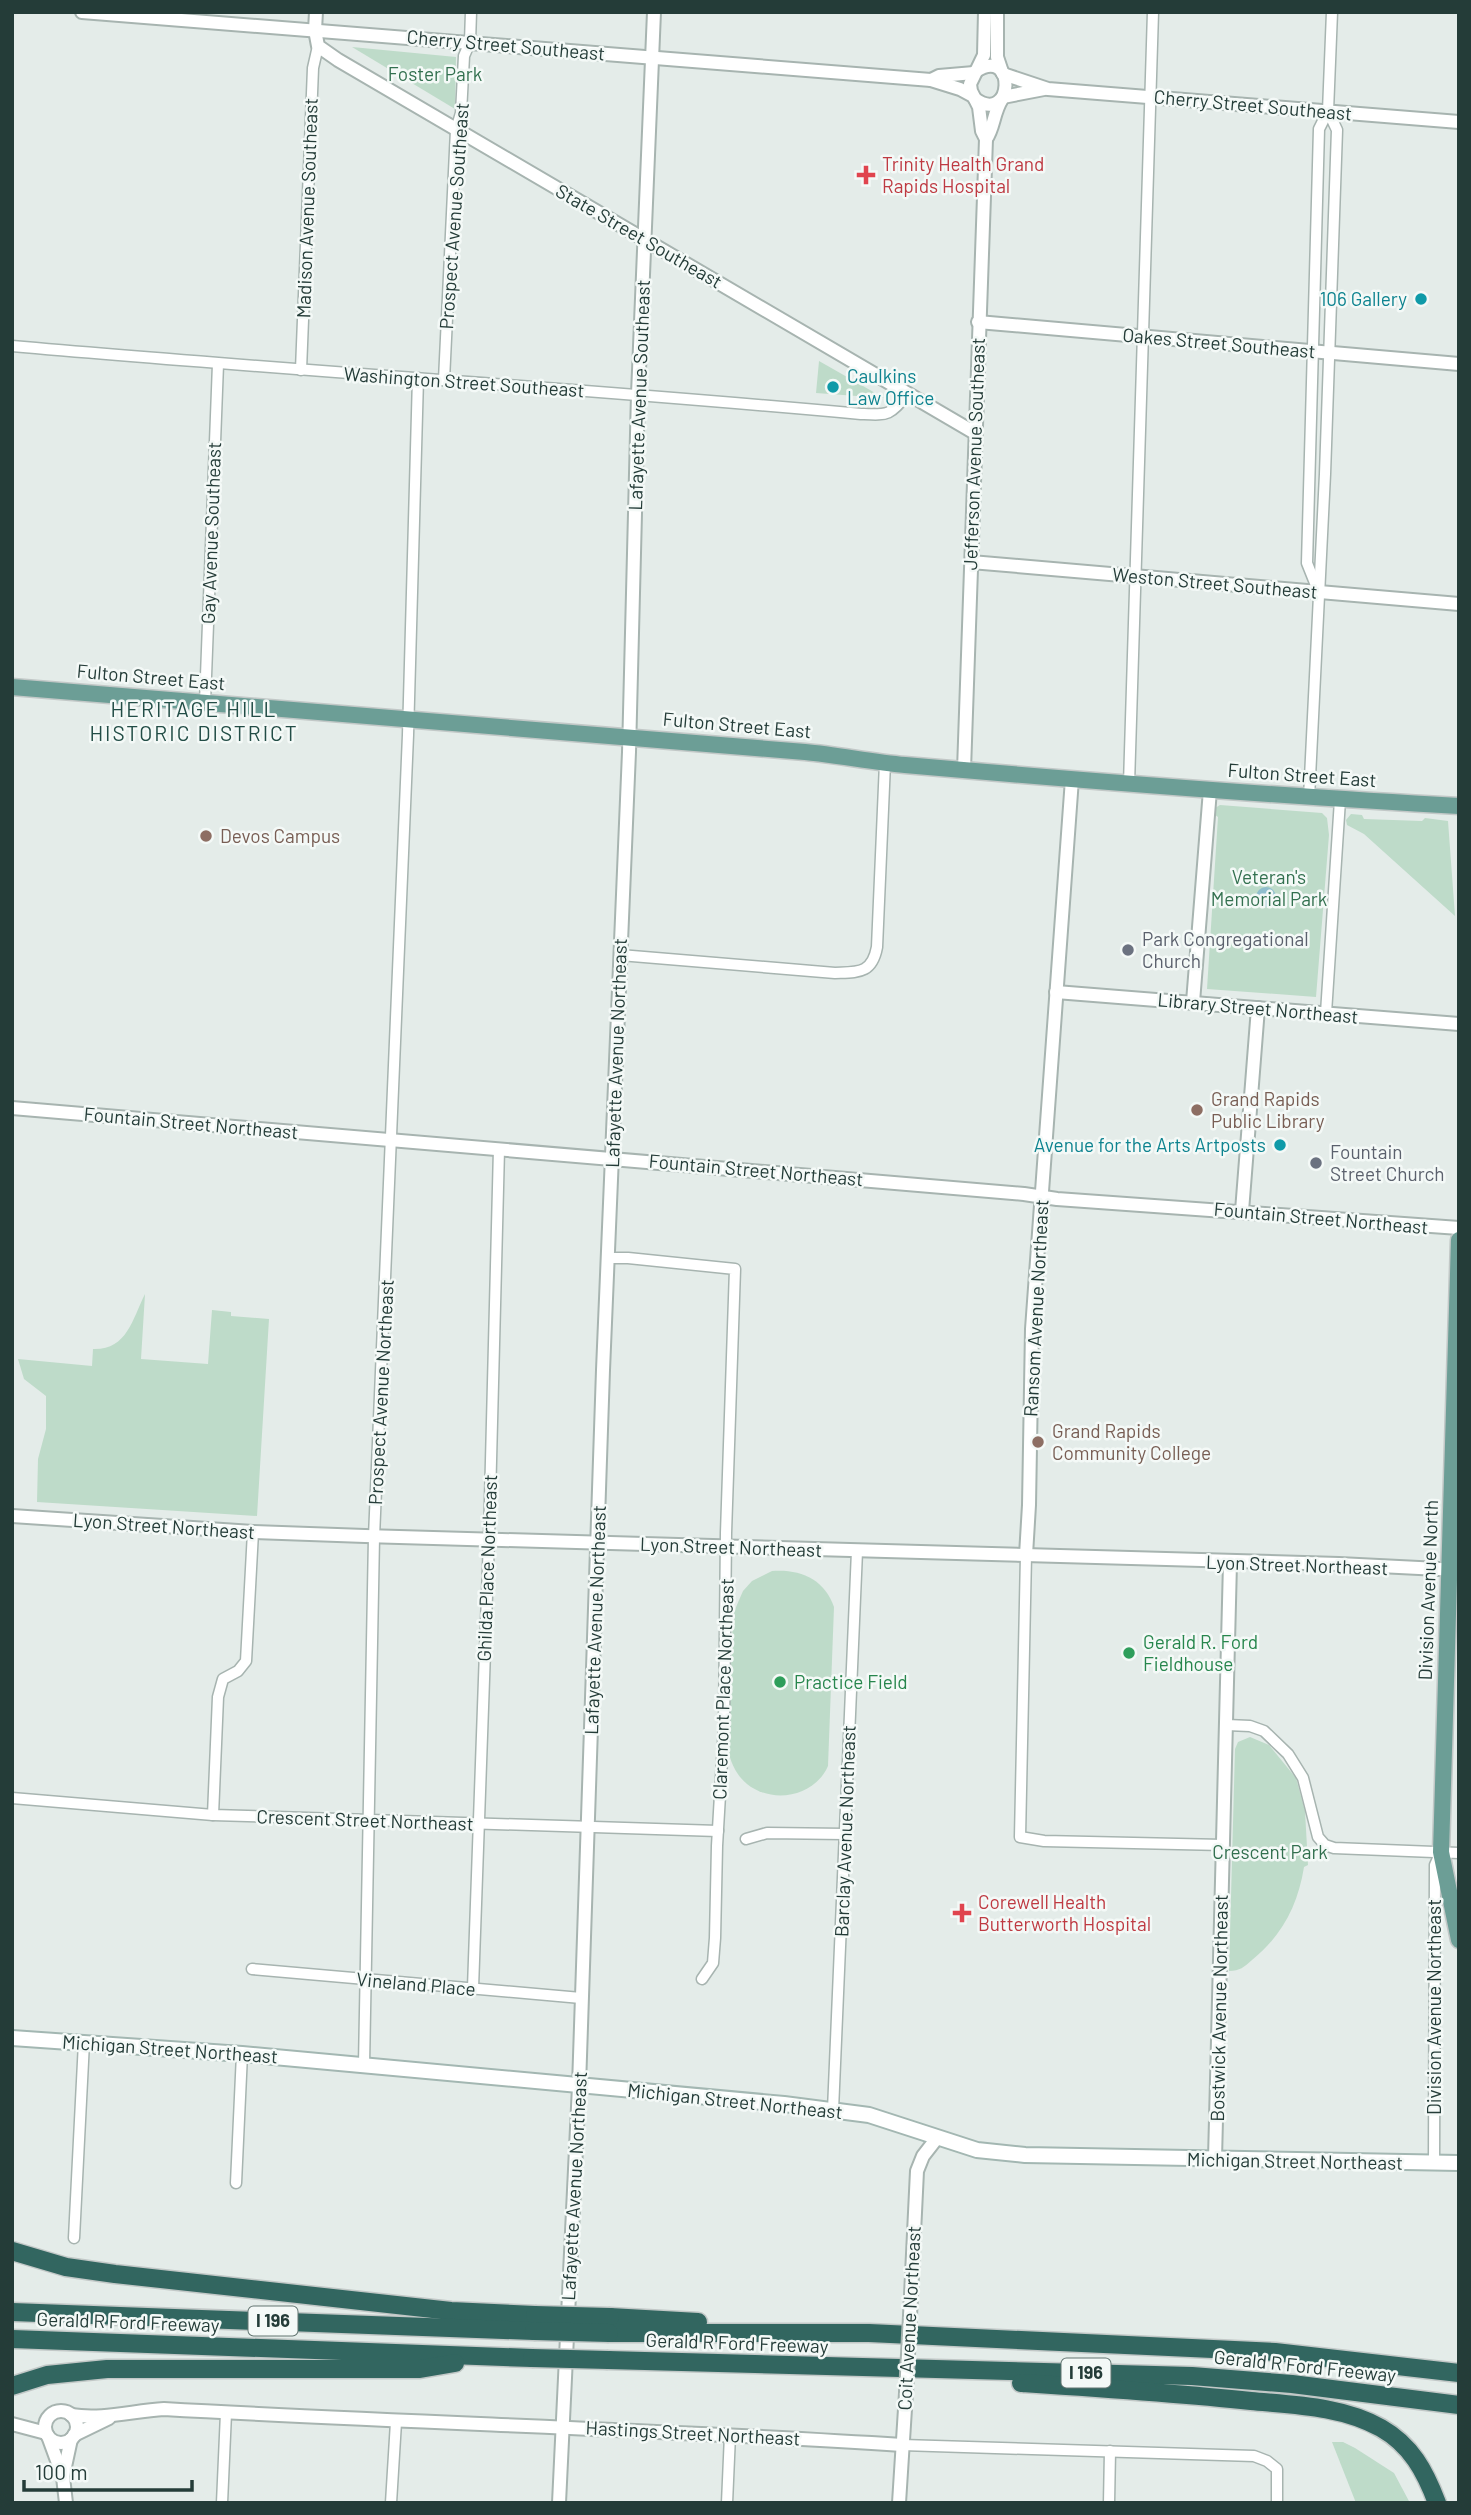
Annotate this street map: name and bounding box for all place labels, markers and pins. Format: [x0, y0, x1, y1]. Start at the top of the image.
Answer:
place label: Trinity Health Grand Rapids Hospital [882, 152, 1044, 197]
marker: Trinity Health Grand Rapids Hospital [856, 165, 876, 185]
place label: 106 Gallery [1320, 287, 1407, 310]
marker: 106 Gallery [1413, 291, 1429, 307]
place label: Caulkins Law Office [847, 364, 935, 409]
marker: Caulkins Law Office [825, 379, 841, 395]
place label: Devos Campus [220, 824, 340, 847]
marker: Devos Campus [198, 828, 214, 844]
place label: Park Congregational Church [1142, 927, 1309, 972]
marker: Park Congregational Church [1120, 942, 1136, 958]
place label: Grand Rapids Public Library [1211, 1087, 1325, 1132]
marker: Grand Rapids Public Library [1189, 1102, 1205, 1118]
place label: Avenue for the Arts Artposts [1034, 1133, 1266, 1156]
marker: Avenue for the Arts Artposts [1272, 1137, 1288, 1153]
place label: Fountain Street Church [1330, 1140, 1445, 1185]
marker: Fountain Street Church [1308, 1155, 1324, 1171]
place label: Grand Rapids Community College [1052, 1419, 1211, 1464]
marker: Grand Rapids Community College [1030, 1434, 1046, 1450]
place label: Gerald R. Ford Fieldhouse [1143, 1630, 1258, 1675]
marker: Gerald R. Ford Fieldhouse [1121, 1645, 1137, 1661]
place label: Practice Field [794, 1670, 908, 1693]
marker: Practice Field [772, 1674, 788, 1690]
place label: Corewell Health Butterworth Hospital [978, 1890, 1151, 1935]
marker: Corewell Health Butterworth Hospital [952, 1903, 972, 1923]

